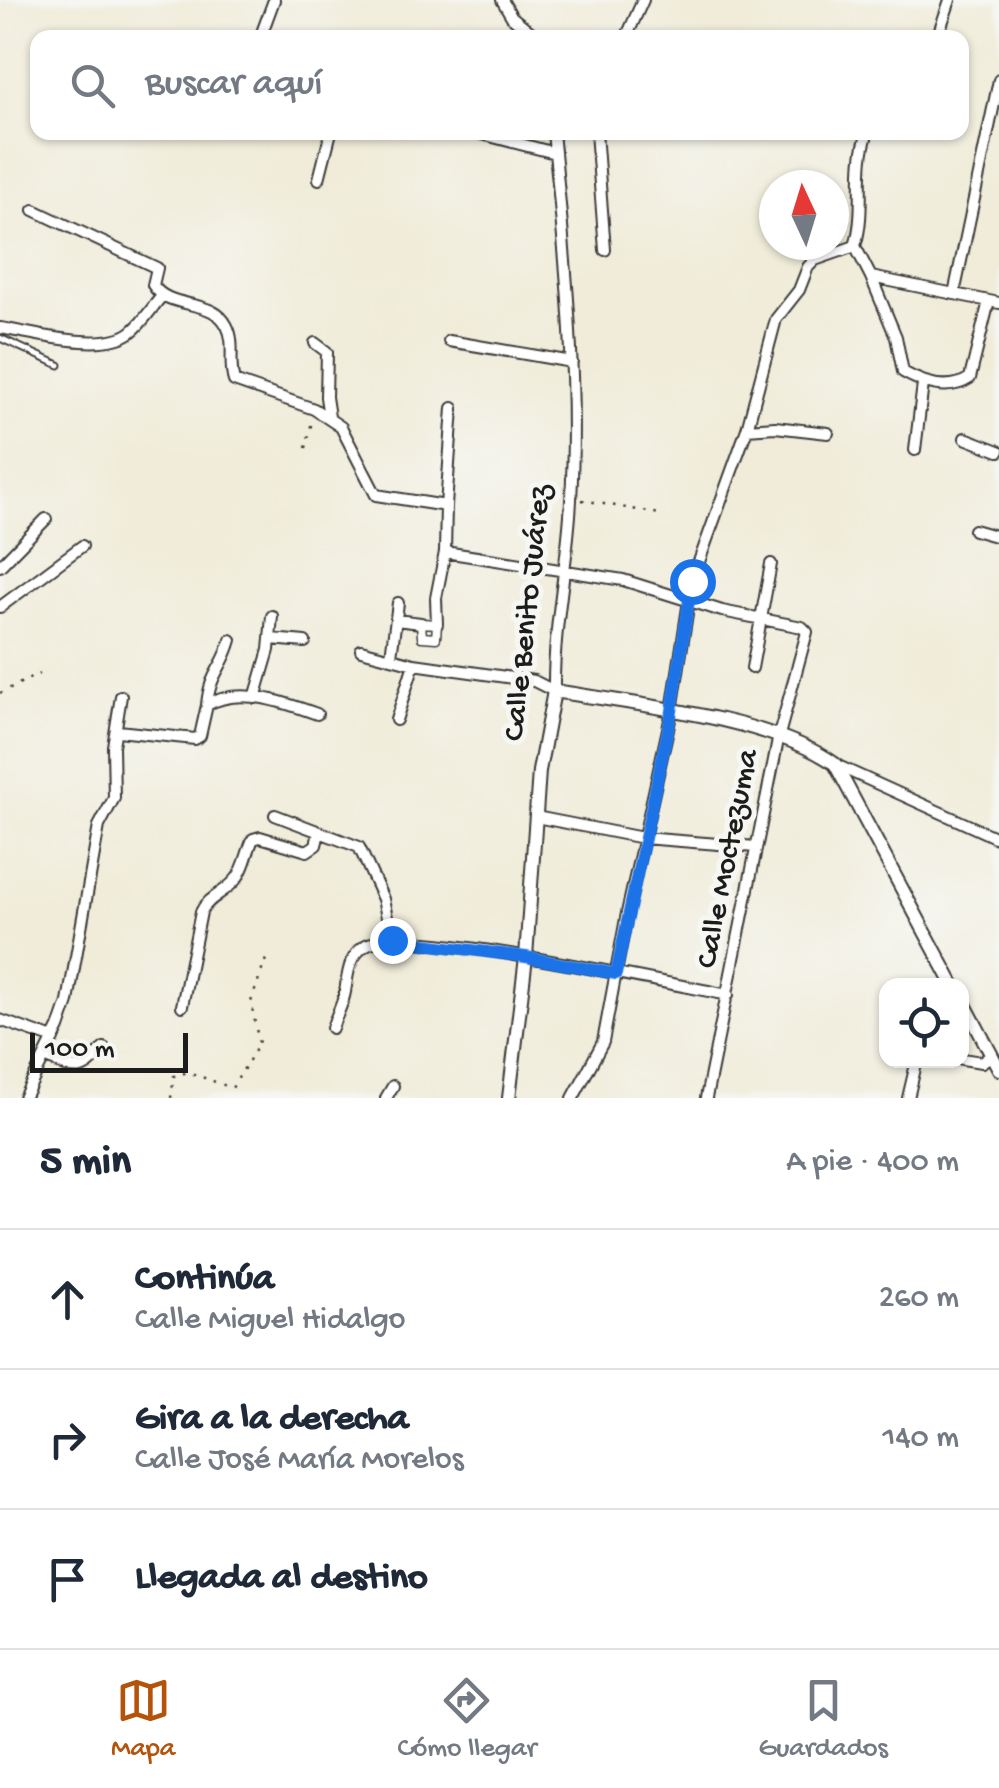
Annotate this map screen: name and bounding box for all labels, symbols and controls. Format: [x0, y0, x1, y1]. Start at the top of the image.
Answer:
search box [30, 30, 969, 140]
icon: search [65, 58, 120, 113]
text: Buscar aquí [145, 63, 323, 107]
north arrow [759, 170, 849, 260]
street label: Calle Benito Juárez [497, 482, 561, 743]
route start [670, 559, 716, 605]
street label: Calle Moctezuma [689, 745, 769, 972]
route end [370, 918, 416, 964]
map controls [879, 978, 969, 1068]
button: locate [879, 978, 969, 1068]
scale bar [30, 1028, 188, 1072]
text: 100 m [45, 1034, 115, 1067]
text: 5 min [40, 1139, 131, 1188]
text: A pie · 400 m [786, 1144, 959, 1182]
text: Continúa [135, 1258, 274, 1302]
icon: ahead [40, 1272, 95, 1327]
text: 260 m [879, 1280, 959, 1318]
text: Calle Miguel Hidalgo [135, 1302, 405, 1340]
text: Gira a la derecha [135, 1398, 409, 1442]
icon: right [40, 1412, 95, 1467]
text: 140 m [882, 1420, 959, 1458]
text: Calle José María Morelos [135, 1442, 463, 1480]
icon: arrive [40, 1552, 95, 1607]
text: Llegada al destino [135, 1557, 428, 1601]
tab: Mapa [111, 1673, 175, 1766]
tab: Cómo llegar [397, 1673, 536, 1766]
tab: Guardados [758, 1673, 888, 1766]

